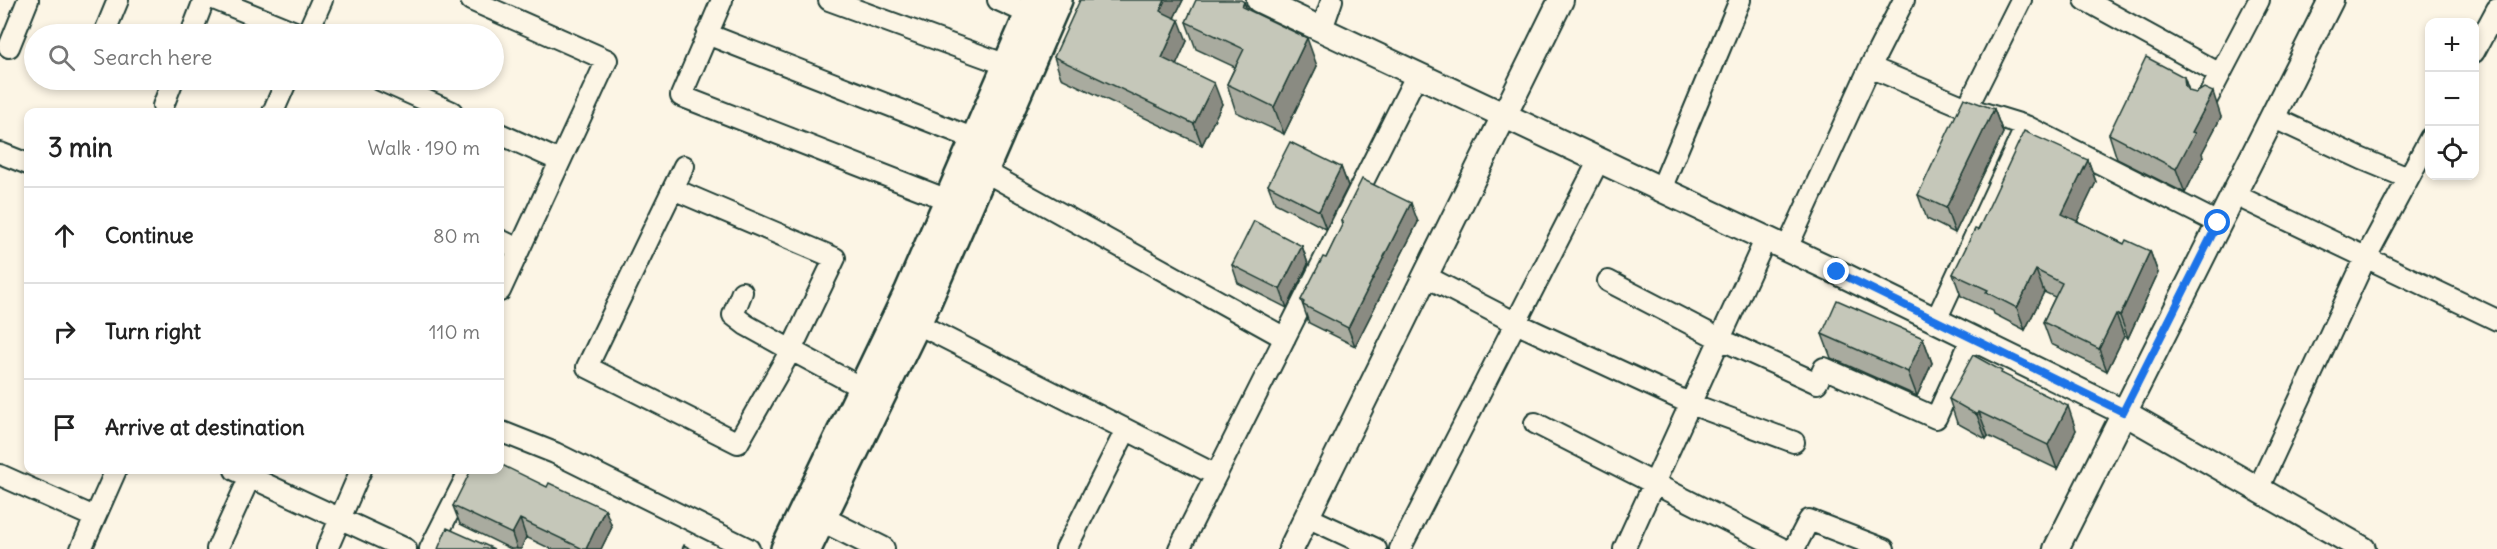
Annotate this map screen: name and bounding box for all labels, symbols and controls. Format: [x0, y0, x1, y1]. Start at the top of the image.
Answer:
map controls [2425, 18, 2479, 180]
button: + [2425, 18, 2479, 72]
search box [24, 24, 504, 90]
icon: search [45, 41, 78, 74]
text: Search here [93, 43, 212, 71]
button: − [2425, 72, 2479, 126]
button: locate [2425, 126, 2479, 180]
text: 3 min [48, 131, 113, 164]
text: Walk · 190 m [368, 135, 480, 160]
route start [2204, 209, 2230, 235]
icon: ahead [48, 219, 81, 252]
text: Continue [105, 221, 194, 249]
text: 80 m [433, 223, 480, 248]
route end [1823, 258, 1849, 284]
icon: right [48, 315, 81, 348]
text: Turn right [105, 317, 201, 345]
text: 110 m [429, 319, 480, 344]
icon: arrive [48, 411, 81, 444]
text: Arrive at destination [105, 413, 305, 441]

